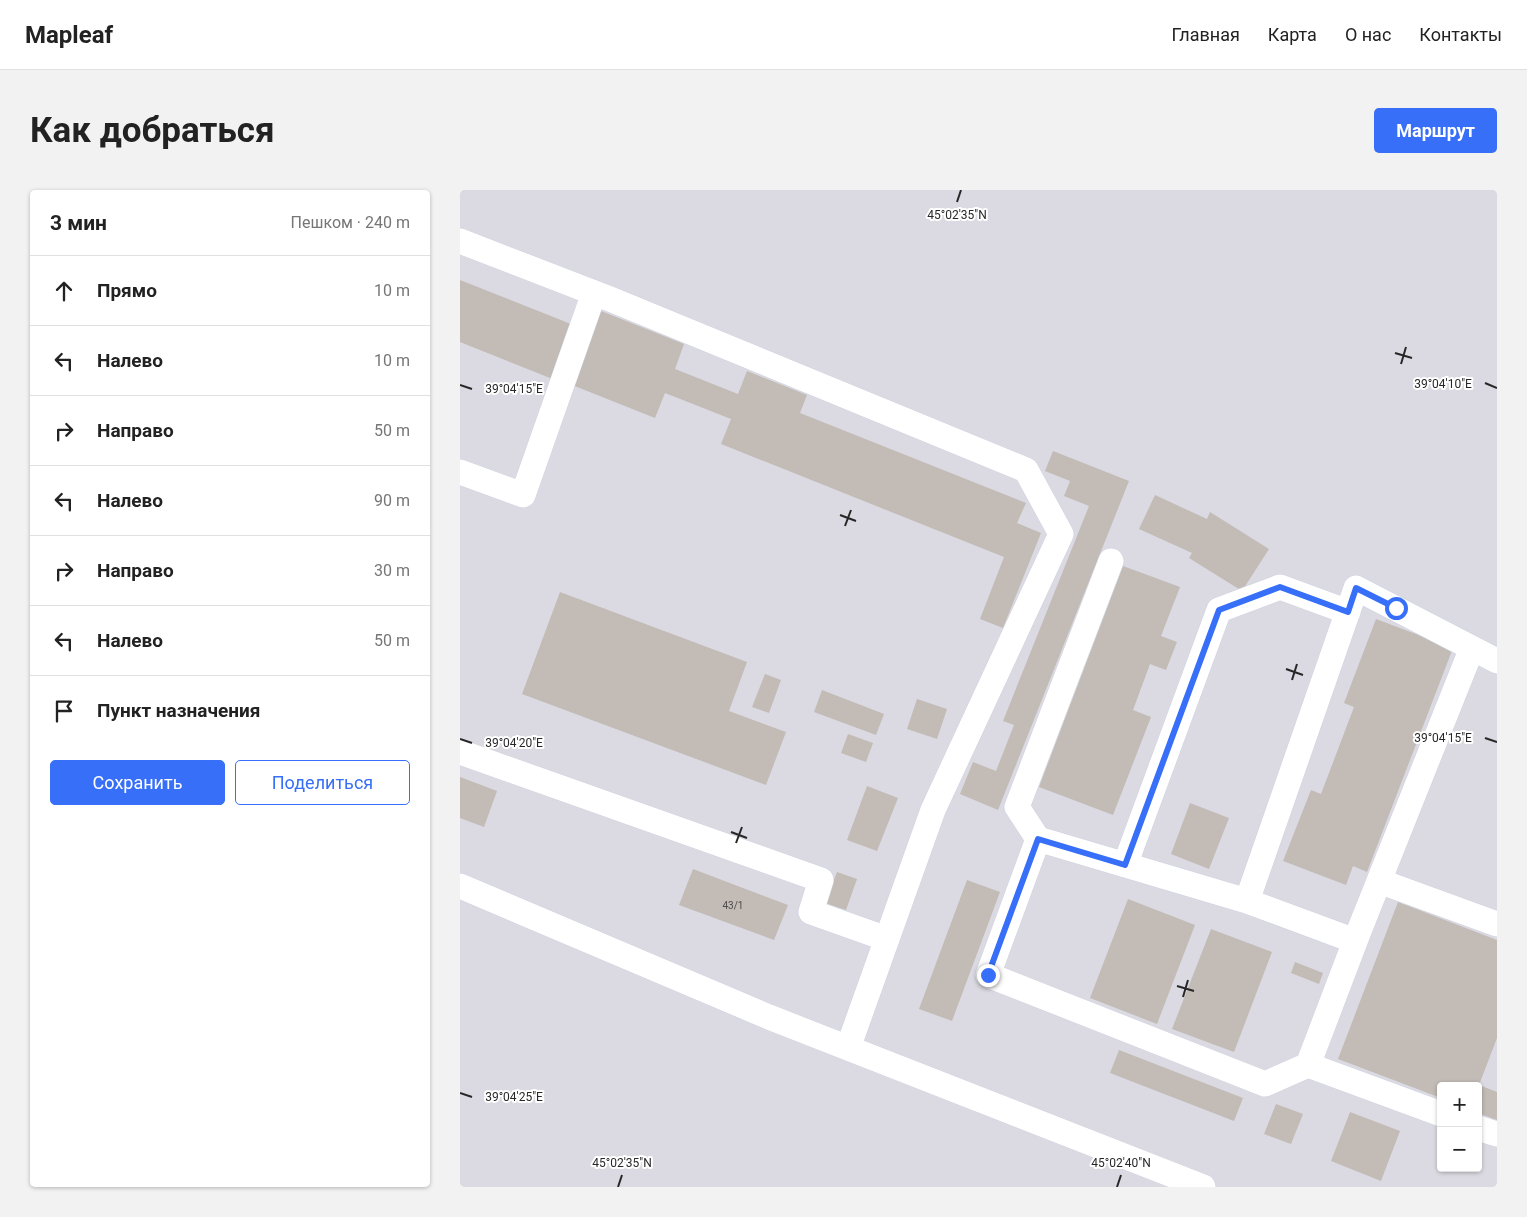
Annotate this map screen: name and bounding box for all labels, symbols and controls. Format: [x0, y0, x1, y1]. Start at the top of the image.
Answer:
text: Mapleaf [25, 21, 113, 49]
text: Главная [1171, 24, 1240, 45]
text: Карта [1268, 24, 1317, 45]
text: О нас [1345, 24, 1391, 45]
text: Контакты [1419, 24, 1502, 45]
button: Маршрут [1374, 108, 1497, 153]
text: Как добраться [30, 110, 275, 151]
text: 45°02'35"N [927, 208, 987, 222]
text: 3 мин [50, 211, 107, 235]
text: Пешком · 240 m [291, 213, 410, 232]
icon: ahead [50, 277, 78, 305]
text: Прямо [97, 279, 157, 302]
text: 10 m [374, 281, 410, 300]
icon: left [50, 347, 78, 375]
text: Налево [97, 349, 163, 372]
text: 10 m [374, 351, 410, 370]
text: 39°04'10"E [1414, 377, 1472, 391]
text: 39°04'15"E [485, 382, 543, 396]
icon: right [50, 417, 78, 445]
text: Направо [97, 419, 174, 442]
text: 50 m [374, 421, 410, 440]
icon: left [50, 487, 78, 515]
text: Налево [97, 489, 163, 512]
text: 90 m [374, 491, 410, 510]
icon: right [50, 557, 78, 585]
text: Направо [97, 559, 174, 582]
text: 30 m [374, 561, 410, 580]
route start [1385, 597, 1408, 620]
icon: left [50, 627, 78, 655]
text: Налево [97, 629, 163, 652]
text: 50 m [374, 631, 410, 650]
icon: arrive [50, 697, 78, 725]
text: Пункт назначения [97, 699, 260, 722]
text: 39°04'15"E [1414, 731, 1472, 745]
text: 39°04'20"E [485, 736, 543, 750]
button: Сохранить [50, 760, 225, 805]
button: Поделиться [235, 760, 410, 805]
house number: 43/1 [723, 900, 744, 911]
route end [977, 964, 1000, 987]
map controls [1437, 1082, 1482, 1172]
button: + [1437, 1082, 1482, 1127]
text: 39°04'25"E [485, 1090, 543, 1104]
button: − [1437, 1127, 1482, 1172]
text: 45°02'35"N [592, 1156, 652, 1170]
text: 45°02'40"N [1091, 1156, 1151, 1170]

